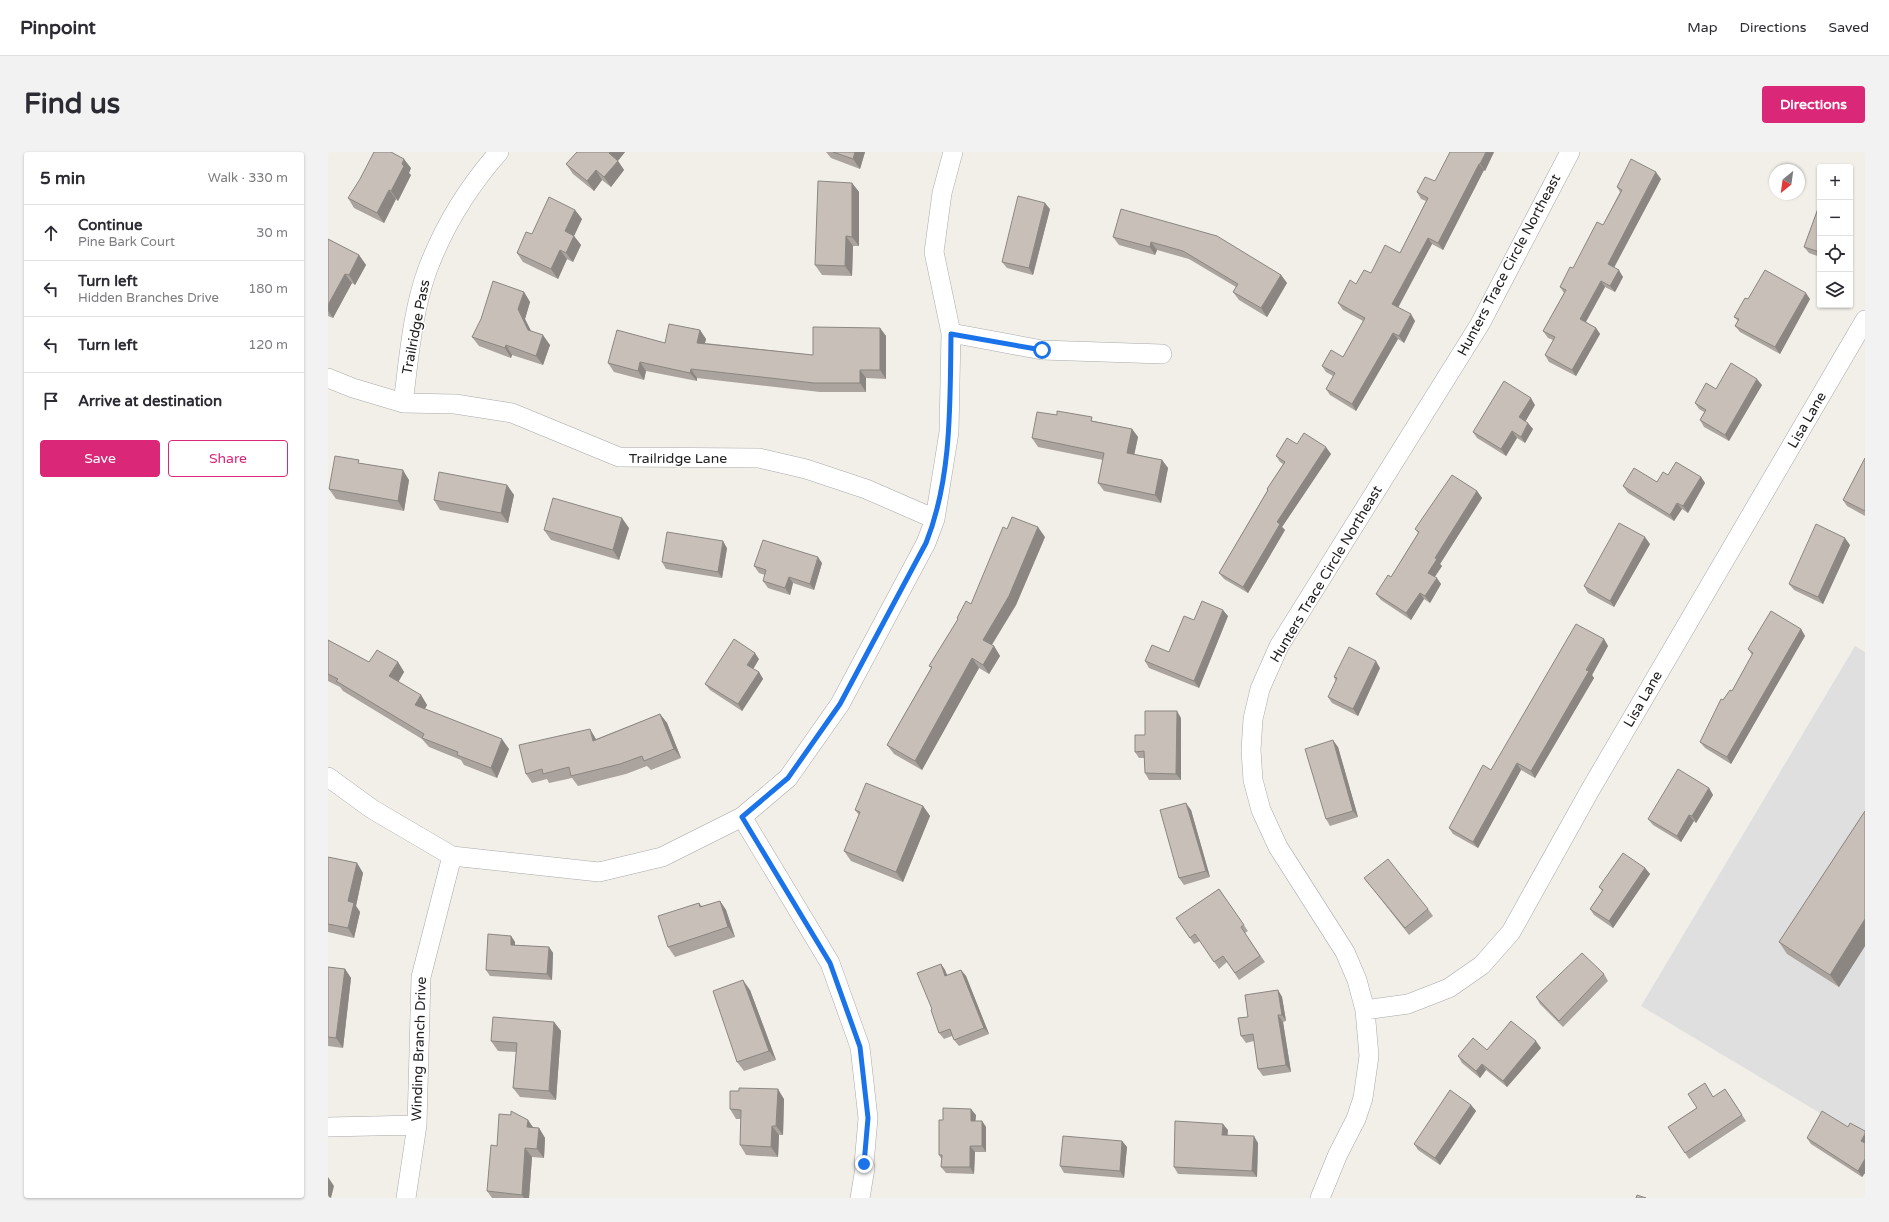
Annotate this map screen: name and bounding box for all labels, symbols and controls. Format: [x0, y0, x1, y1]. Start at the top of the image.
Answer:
text: Pinpoint [20, 17, 96, 39]
text: Map [1687, 19, 1718, 36]
text: Directions [1740, 19, 1807, 36]
text: Saved [1829, 19, 1869, 36]
button: Directions [1762, 86, 1865, 123]
text: Find us [24, 87, 120, 121]
north arrow [1769, 164, 1805, 200]
map controls [1817, 164, 1853, 308]
button: + [1817, 164, 1853, 200]
text: 5 min [40, 168, 85, 189]
text: Walk · 330 m [208, 170, 288, 186]
street label: Hunters Trace Circle Northeast [1454, 171, 1565, 359]
button: − [1817, 200, 1853, 236]
text: Continue [78, 216, 142, 234]
icon: ahead [40, 222, 62, 244]
text: 30 m [256, 225, 288, 241]
text: Pine Bark Court [78, 234, 175, 250]
button: locate [1817, 236, 1853, 272]
text: Turn left [78, 272, 138, 290]
button: layers [1817, 272, 1853, 308]
icon: left [40, 278, 62, 300]
street label: Trailridge Pass [398, 278, 434, 376]
text: 180 m [248, 281, 288, 297]
text: Hidden Branches Drive [78, 290, 219, 306]
icon: left [40, 334, 62, 356]
text: Turn left [78, 336, 138, 354]
text: 120 m [248, 337, 288, 353]
route start [1033, 341, 1051, 359]
street label: Lisa Lane [1784, 389, 1830, 451]
icon: arrive [40, 390, 62, 412]
text: Arrive at destination [78, 392, 222, 410]
button: Save [40, 440, 160, 477]
button: Share [168, 440, 288, 477]
street label: Trailridge Lane [629, 450, 727, 467]
street label: Hunters Trace Circle Northeast [1266, 482, 1386, 666]
street label: Lisa Lane [1620, 668, 1666, 730]
street label: Winding Branch Drive [408, 976, 430, 1122]
route end [855, 1155, 873, 1173]

